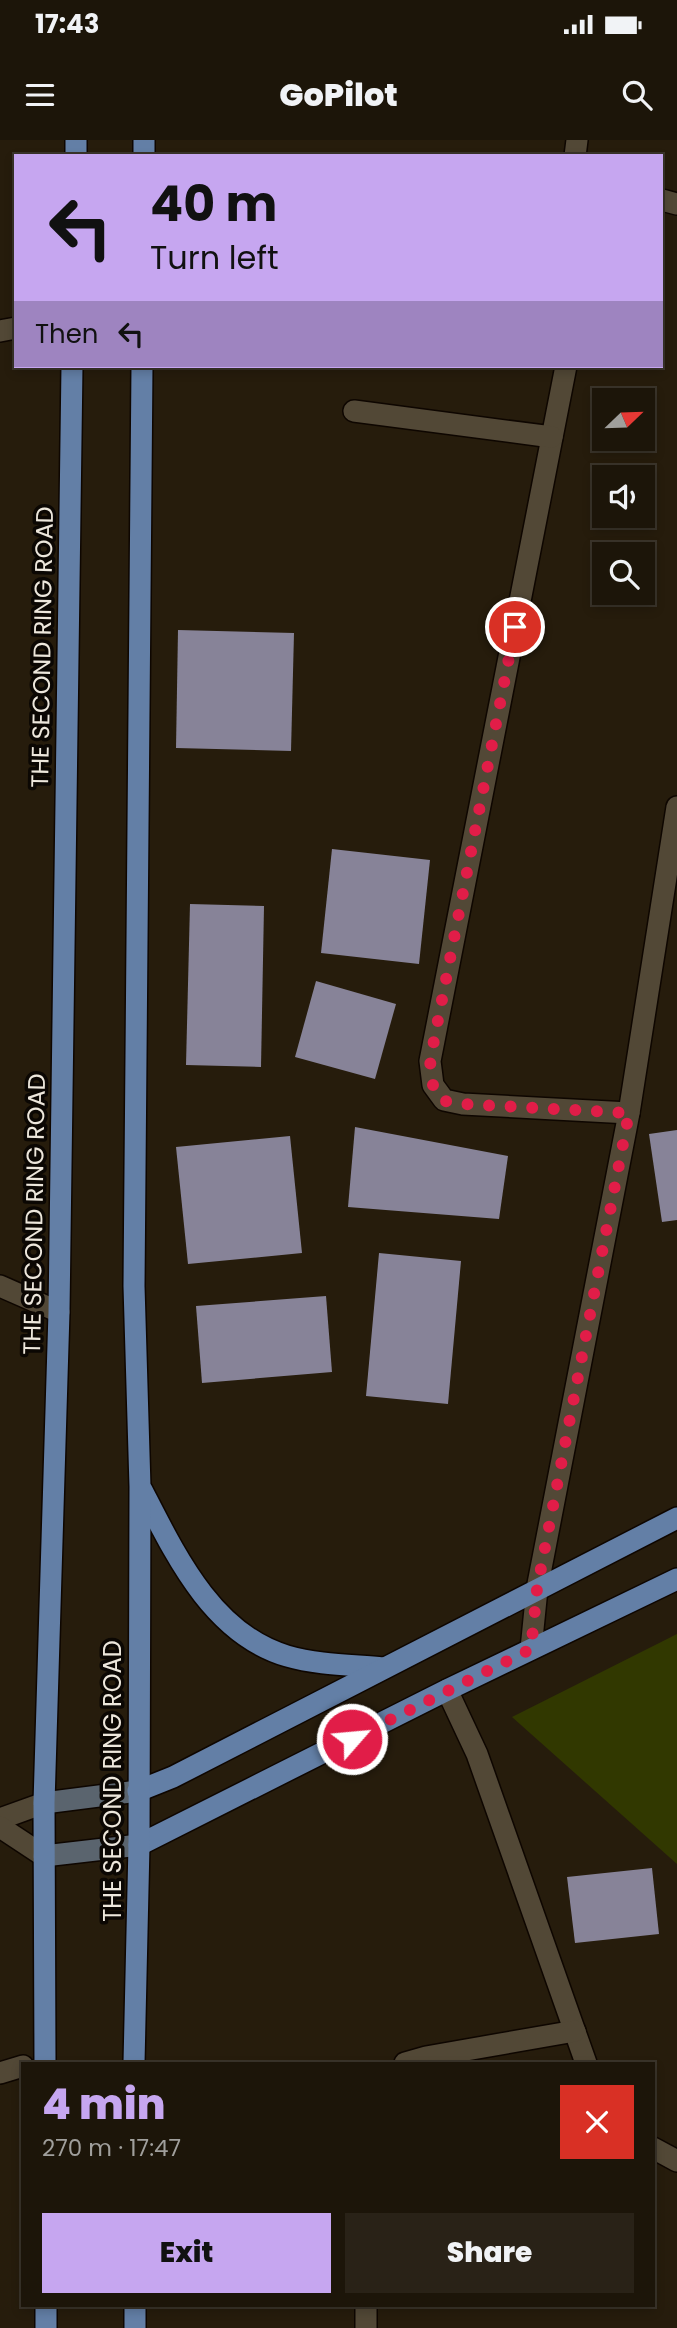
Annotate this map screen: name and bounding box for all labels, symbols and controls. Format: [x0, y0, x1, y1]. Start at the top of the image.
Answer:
text: 17:43 [35, 6, 99, 42]
text: GoPilot [279, 72, 398, 117]
icon: menu [21, 76, 59, 114]
icon: search [618, 76, 656, 114]
text: 40 m [150, 170, 277, 238]
icon: left [35, 182, 126, 273]
text: Turn left [150, 235, 279, 280]
icon: left [112, 315, 150, 353]
text: Then [35, 316, 98, 352]
north arrow [592, 388, 654, 452]
map controls [592, 388, 655, 605]
button: sound [592, 465, 655, 528]
street label: THE SECOND RING ROAD [23, 506, 61, 788]
button: search [592, 542, 655, 605]
pin [485, 597, 545, 657]
icon: arrive [496, 608, 534, 646]
street label: THE SECOND RING ROAD [15, 1073, 53, 1355]
street label: THE SECOND RING ROAD [96, 1640, 129, 1922]
position arrow [315, 1702, 389, 1776]
text: 4 min [42, 2075, 166, 2134]
button: close [560, 2085, 634, 2159]
text: 270 m · 17:47 [42, 2132, 181, 2164]
button: Exit [42, 2213, 331, 2293]
button: Share [345, 2213, 634, 2293]

